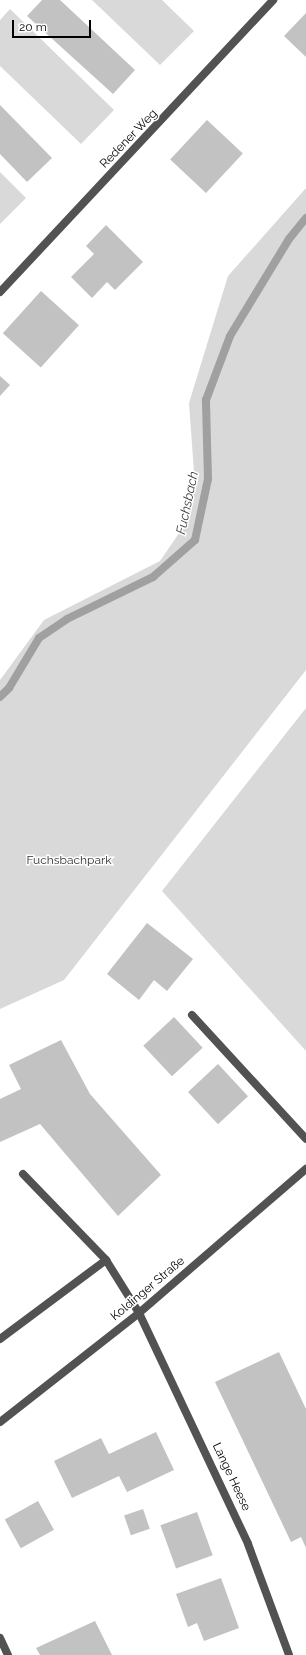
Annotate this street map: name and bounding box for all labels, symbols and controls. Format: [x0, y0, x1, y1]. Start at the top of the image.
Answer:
scale bar [14, 12, 93, 38]
text: 20 m [19, 20, 47, 34]
street label: Redener Weg [97, 106, 161, 172]
water label: Fuchsbach [174, 470, 202, 536]
park label: Fuchsbachpark [26, 854, 112, 868]
street label: Koldinger Straße [108, 1254, 188, 1324]
street label: Lange Heese [209, 1441, 253, 1513]

